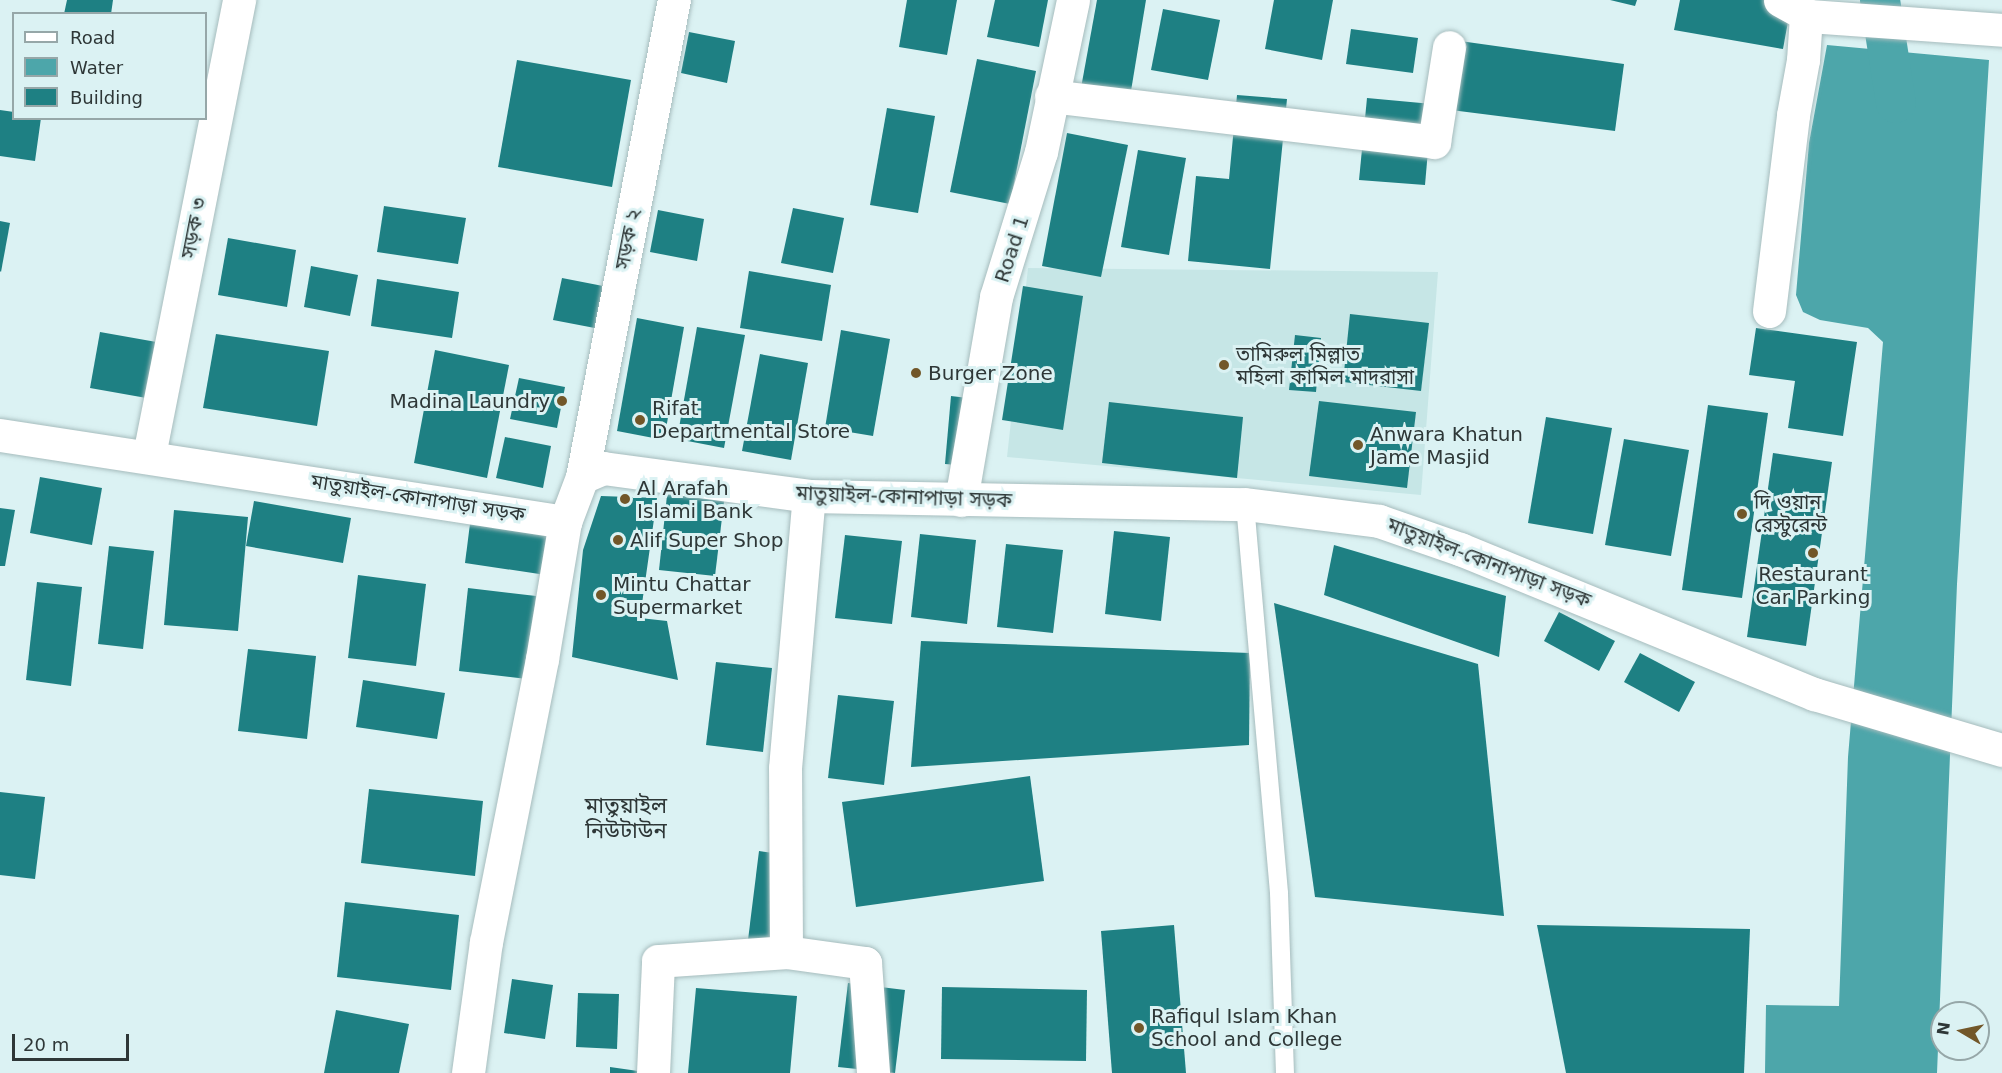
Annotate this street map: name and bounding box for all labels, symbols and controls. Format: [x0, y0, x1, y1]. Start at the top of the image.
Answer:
legend [12, 12, 207, 120]
text: Road [70, 27, 115, 48]
text: Water [70, 57, 123, 78]
text: Building [70, 87, 143, 108]
street label: সড়ক ৩ [176, 196, 212, 260]
street label: সড়ক ২ [610, 207, 646, 271]
street label: Road 1 [990, 212, 1034, 286]
place label: তামিরুল মিল্লাত মহিলা কামিল মাদরাসা [1236, 342, 1414, 389]
marker: তামিরুল মিল্লাত মহিলা কামিল মাদরাসা [1217, 358, 1231, 372]
place label: Burger Zone [928, 361, 1053, 385]
marker: Burger Zone [909, 366, 923, 380]
place label: Madina Laundry [389, 389, 550, 413]
marker: Madina Laundry [555, 394, 569, 408]
place label: Rifat Departmental Store [652, 396, 850, 443]
marker: Rifat Departmental Store [633, 413, 647, 427]
place label: Anwara Khatun Jame Masjid [1370, 422, 1523, 469]
marker: Anwara Khatun Jame Masjid [1351, 438, 1365, 452]
street label: মাতুয়াইল-কোনাপাড়া সড়ক [309, 469, 527, 527]
place label: Al Arafah Islami Bank [637, 476, 753, 523]
street label: মাতুয়াইল-কোনাপাড়া সড়ক [795, 481, 1013, 513]
place label: দি ওয়ান রেস্টুরেন্ট [1754, 490, 1827, 537]
marker: Al Arafah Islami Bank [618, 492, 632, 506]
marker: দি ওয়ান রেস্টুরেন্ট [1735, 507, 1749, 521]
street label: মাতুয়াইল-কোনাপাড়া সড়ক [1384, 513, 1594, 613]
place label: Alif Super Shop [630, 528, 783, 552]
marker: Alif Super Shop [611, 533, 625, 547]
marker: Restaurant Car Parking [1806, 546, 1820, 560]
place label: Restaurant Car Parking [1756, 562, 1870, 609]
place label: Mintu Chattar Supermarket [613, 572, 750, 619]
marker: Mintu Chattar Supermarket [594, 588, 608, 602]
district label: মাতুয়াইল নিউটাউন [585, 792, 667, 843]
north arrow [1930, 1001, 1990, 1061]
place label: Rafiqul Islam Khan School and College [1151, 1005, 1342, 1052]
text: N [1933, 1020, 1954, 1037]
marker: Rafiqul Islam Khan School and College [1132, 1021, 1146, 1035]
scale bar [15, 1022, 132, 1060]
text: 20 m [23, 1034, 69, 1055]

